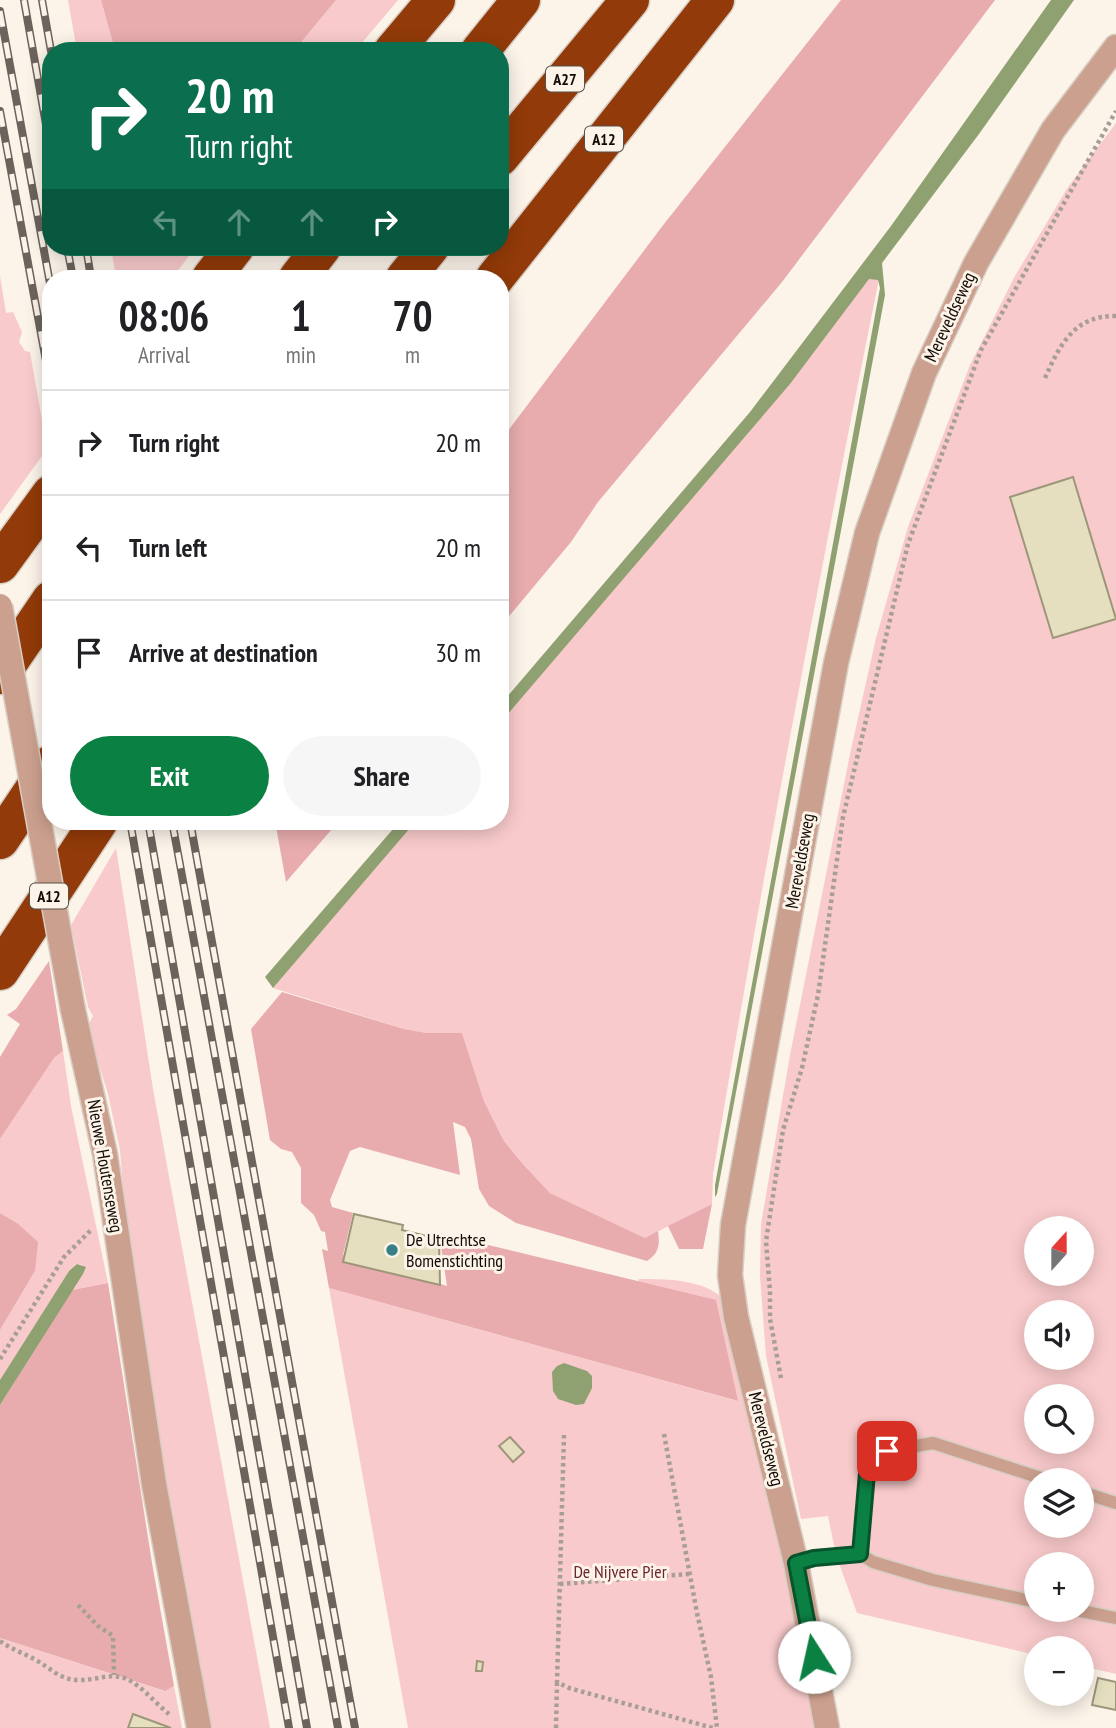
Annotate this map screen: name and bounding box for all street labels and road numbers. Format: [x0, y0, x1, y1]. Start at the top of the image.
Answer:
road number: A27 [546, 66, 584, 92]
road number: A12 [585, 127, 623, 152]
street label: Mereveldseweg [919, 268, 980, 365]
street label: Mereveldseweg [780, 812, 819, 910]
road number: A12 [30, 884, 68, 908]
street label: Nieuwe Houtenseweg [82, 1098, 129, 1234]
street label: Mereveldseweg [744, 1389, 789, 1488]

